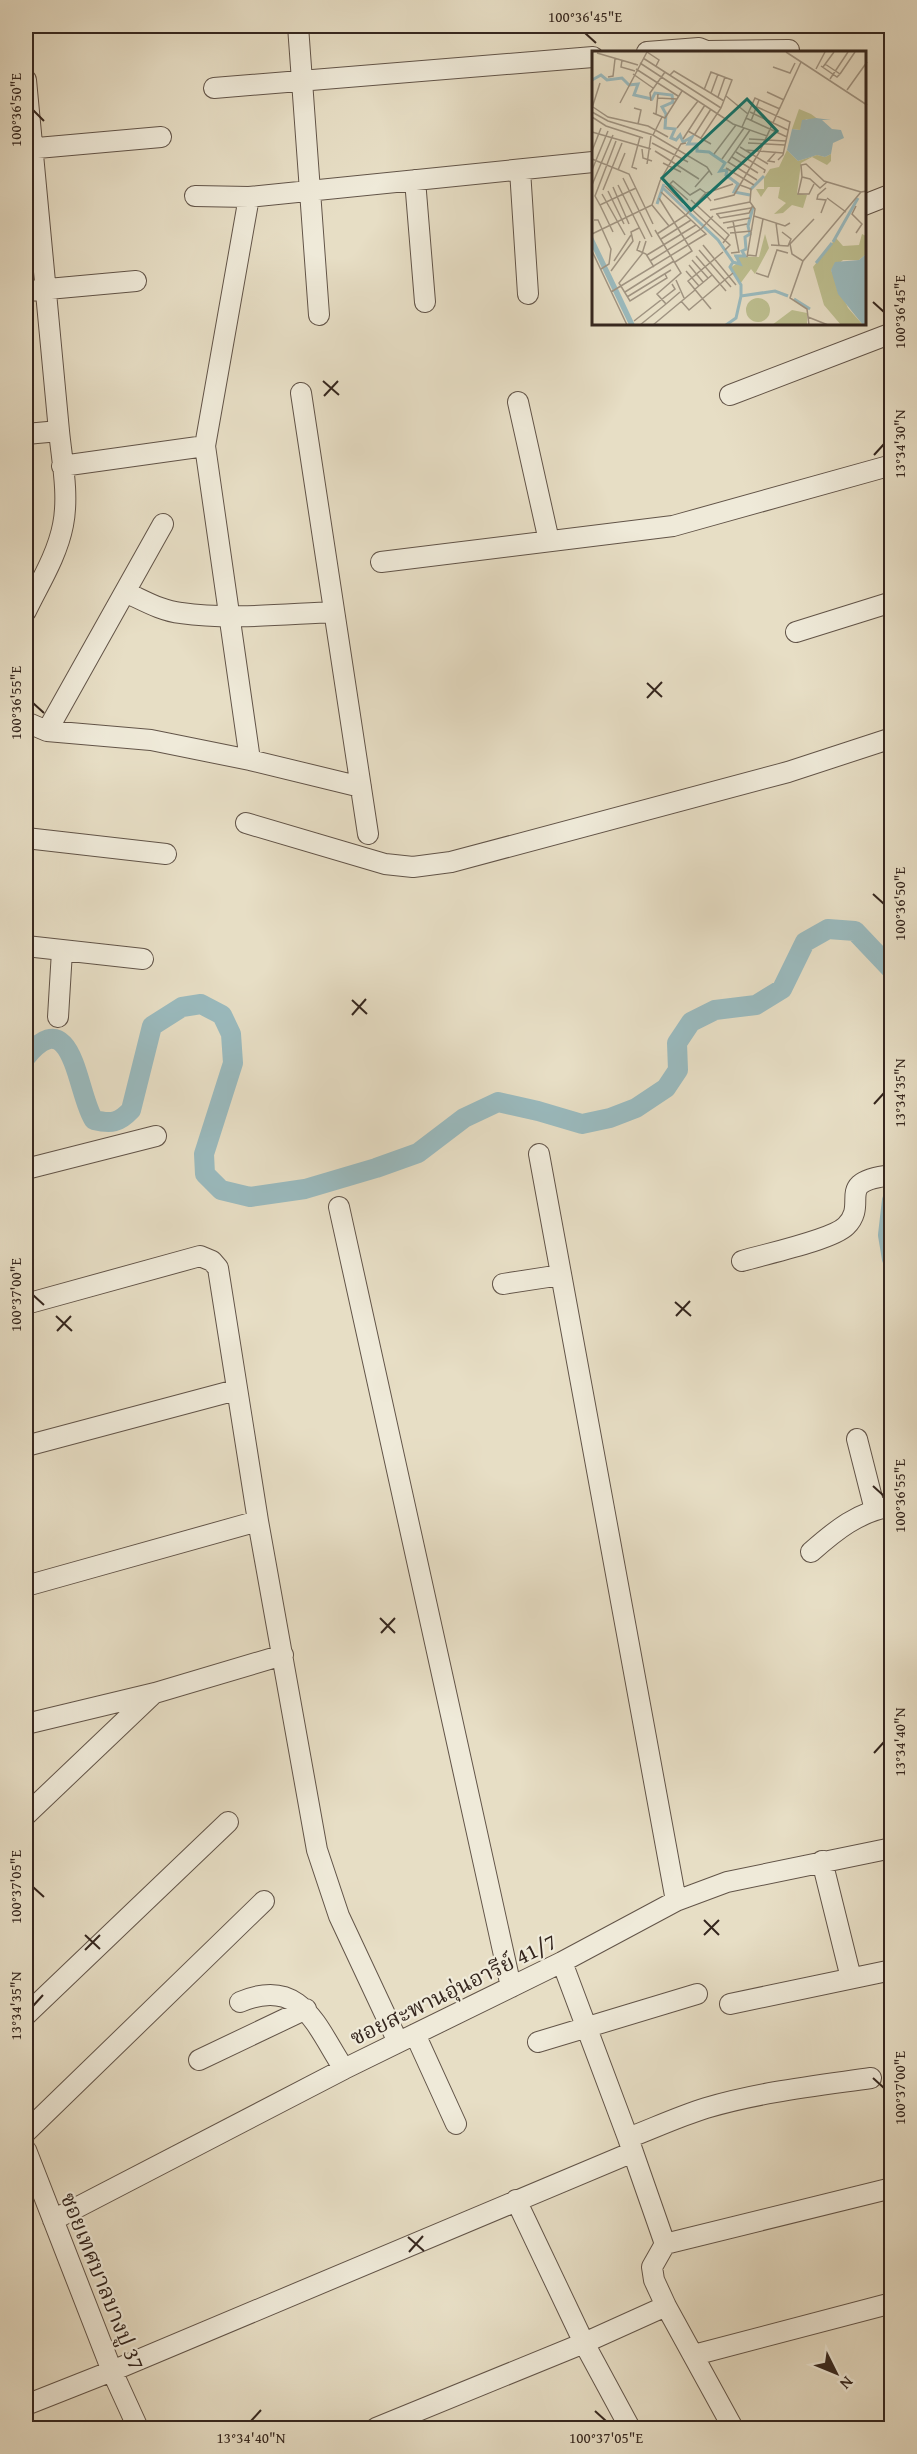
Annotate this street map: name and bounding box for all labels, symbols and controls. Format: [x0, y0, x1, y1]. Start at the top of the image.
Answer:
text: 100°36'45"E [548, 6, 622, 27]
inset map [592, 51, 866, 326]
text: 100°36'50"E [5, 73, 26, 147]
text: 100°36'45"E [889, 275, 910, 349]
text: 13°34'30"N [889, 409, 910, 478]
text: 100°36'55"E [5, 666, 26, 740]
text: 100°36'50"E [889, 867, 910, 941]
text: 13°34'35"N [889, 1058, 910, 1127]
text: 100°37'00"E [5, 1258, 26, 1332]
text: 100°36'55"E [889, 1459, 910, 1533]
text: 13°34'40"N [889, 1707, 910, 1776]
text: 100°37'05"E [5, 1850, 26, 1924]
street label: ซอยสะพานอุ่นอารีย์ 41/7 [344, 1925, 562, 2053]
text: 13°34'35"N [5, 1971, 26, 2040]
text: 100°37'00"E [889, 2051, 910, 2125]
street label: ซอยเทศบาลบางปู 37 [53, 2187, 153, 2375]
north arrow [806, 2343, 866, 2403]
text: N [834, 2371, 859, 2396]
text: 13°34'40"N [217, 2427, 286, 2448]
text: 100°37'05"E [569, 2427, 643, 2448]

